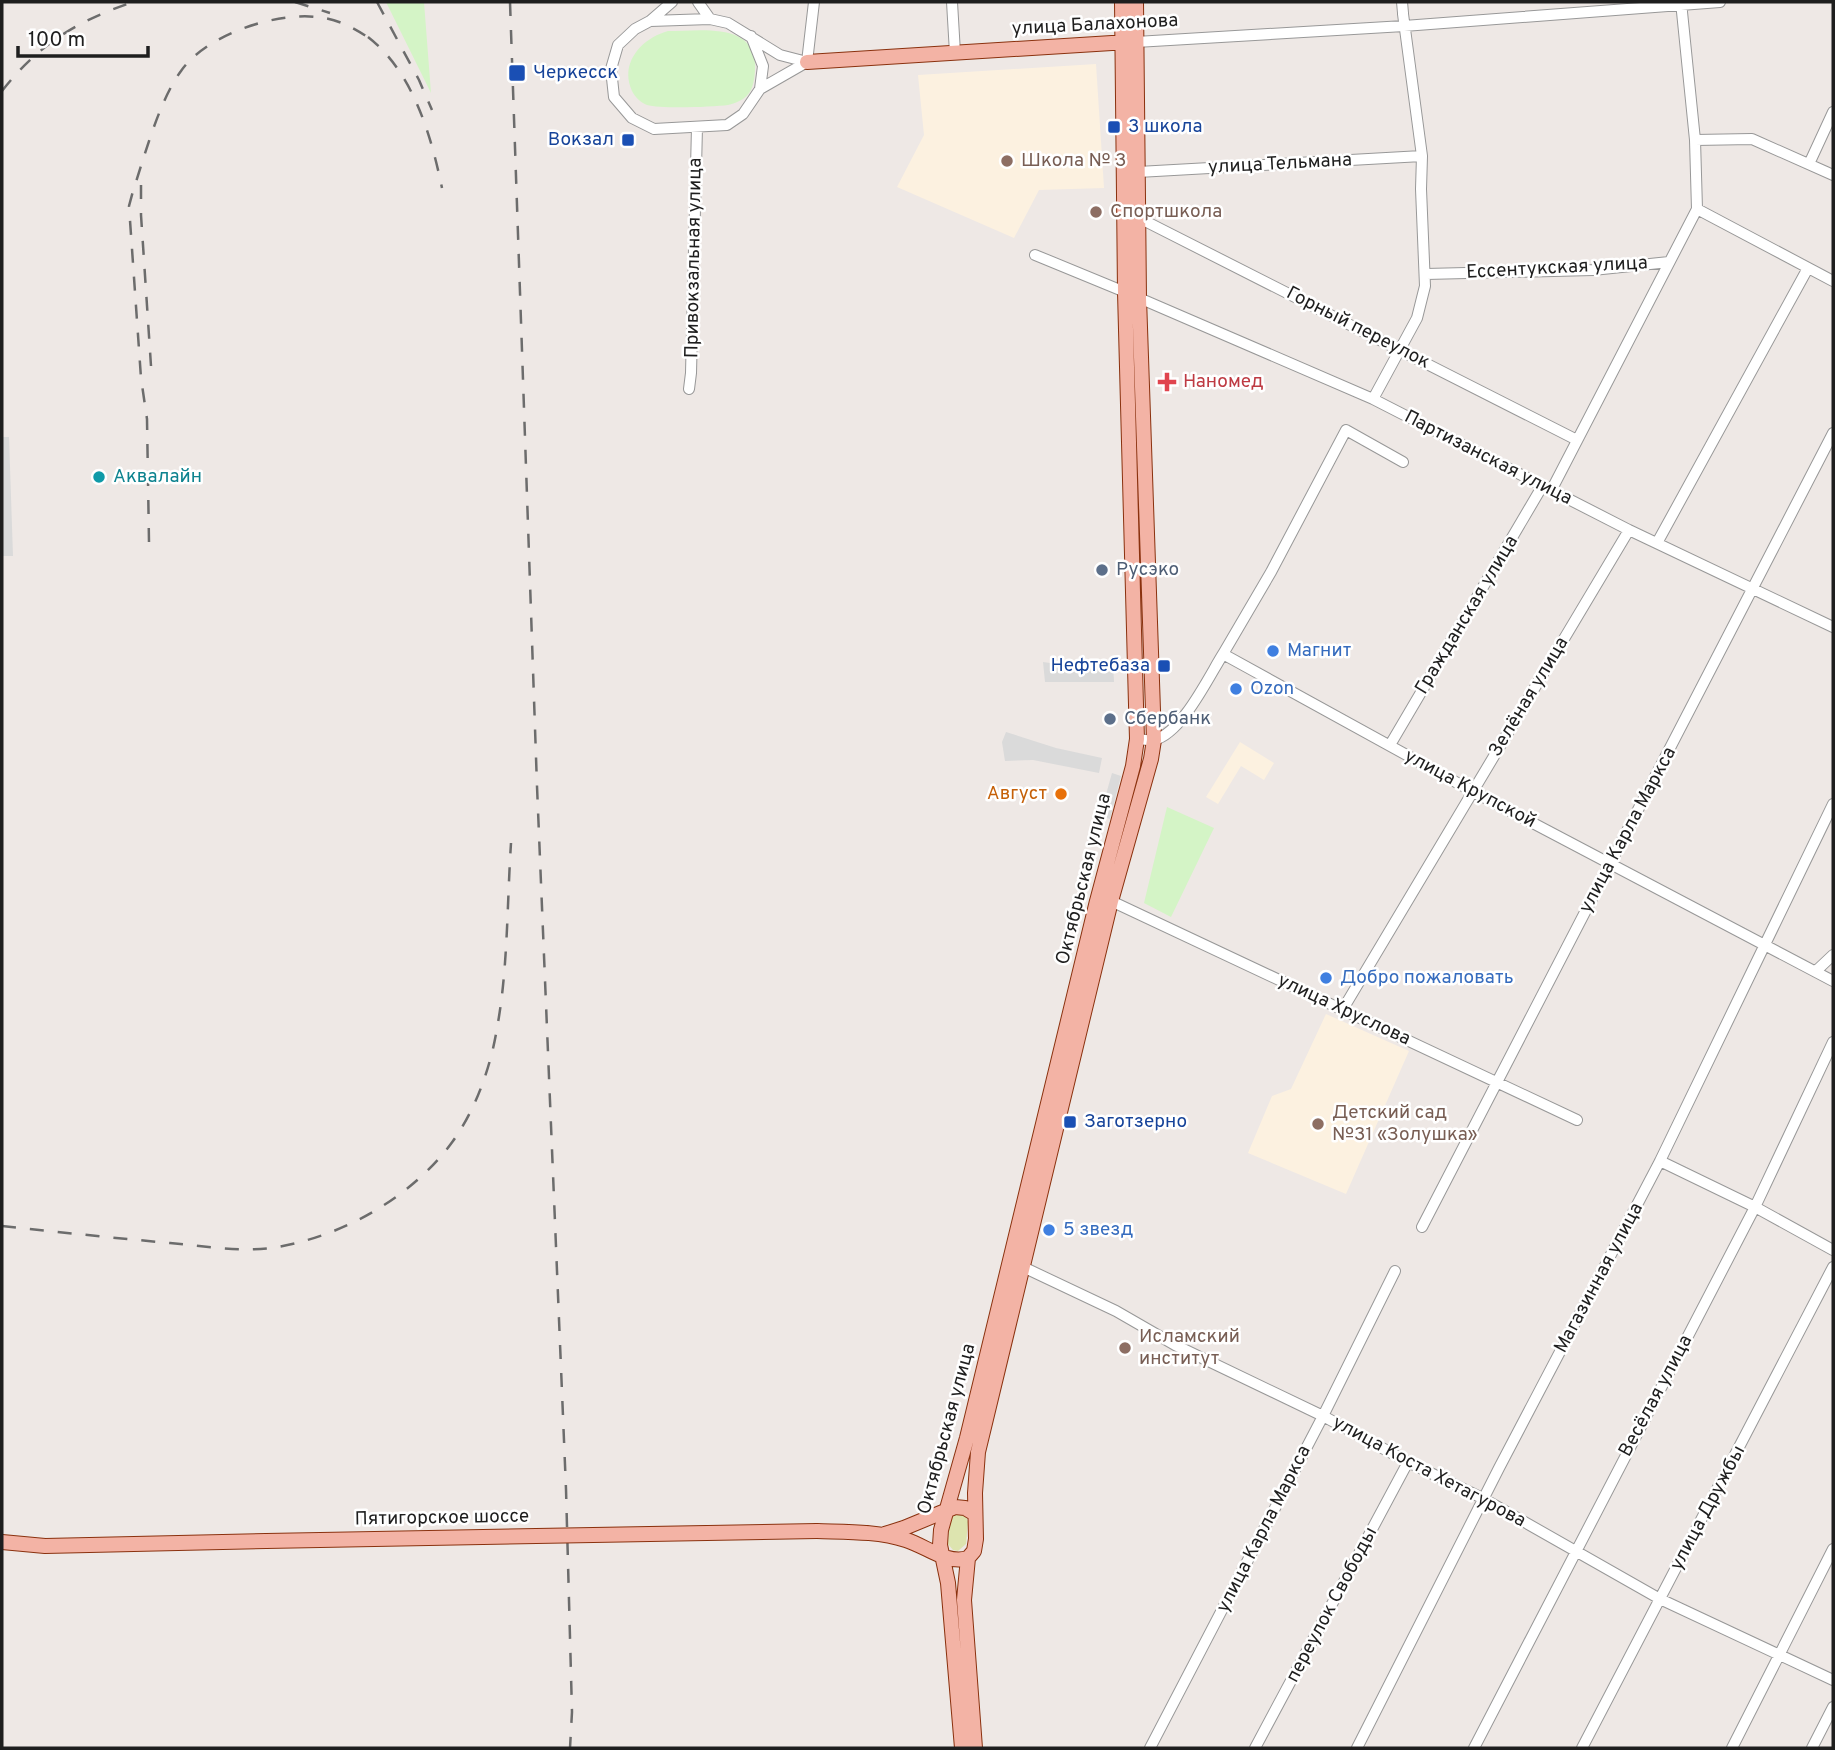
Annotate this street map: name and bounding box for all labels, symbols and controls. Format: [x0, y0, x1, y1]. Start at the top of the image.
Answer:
street label: улица Балахонова [1011, 9, 1179, 41]
scale bar [18, 14, 147, 58]
text: 100 m [28, 27, 85, 54]
place label: Черкесск [533, 61, 618, 85]
marker: Черкесск [507, 63, 527, 83]
place label: 3 школа [1128, 115, 1202, 139]
marker: 3 школа [1106, 119, 1122, 135]
place label: Вокзал [548, 128, 614, 152]
marker: Вокзал [620, 132, 636, 148]
street label: улица Тельмана [1207, 148, 1353, 180]
place label: Школа № 3 [1021, 149, 1126, 173]
marker: Школа № 3 [999, 153, 1015, 169]
street label: Привокзальная улица [680, 158, 708, 358]
place label: Спортшкола [1110, 200, 1222, 224]
marker: Спортшкола [1088, 204, 1104, 220]
street label: Ессентукская улица [1466, 251, 1648, 285]
street label: Горный переулок [1282, 281, 1434, 375]
place label: Наномед [1183, 370, 1264, 394]
marker: Наномед [1157, 372, 1177, 392]
street label: Партизанская улица [1400, 405, 1576, 511]
place label: Аквалайн [113, 465, 202, 489]
marker: Аквалайн [91, 469, 107, 485]
street label: Гражданская улица [1410, 531, 1524, 699]
place label: Русэко [1116, 558, 1179, 582]
marker: Русэко [1094, 562, 1110, 578]
street label: Зелёная улица [1484, 633, 1574, 761]
place label: Магнит [1287, 639, 1352, 663]
marker: Магнит [1265, 643, 1281, 659]
place label: Нефтебаза [1050, 654, 1150, 678]
marker: Нефтебаза [1156, 658, 1172, 674]
place label: Ozon [1250, 677, 1294, 701]
marker: Ozon [1228, 681, 1244, 697]
place label: Сбербанк [1124, 707, 1211, 731]
marker: Сбербанк [1102, 711, 1118, 727]
street label: улица Карла Маркса [1574, 743, 1682, 917]
street label: улица Крупской [1400, 744, 1540, 834]
place label: Август [987, 782, 1047, 806]
marker: Август [1053, 786, 1069, 802]
street label: Октябрьская улица [1051, 791, 1117, 967]
place label: Добро пожаловать [1340, 966, 1514, 990]
street label: улица Хруслова [1274, 969, 1414, 1051]
marker: Добро пожаловать [1318, 970, 1334, 986]
place label: Детский сад №31 «Золушка» [1332, 1101, 1478, 1147]
place label: Заготзерно [1084, 1110, 1187, 1134]
marker: Заготзерно [1062, 1114, 1078, 1130]
marker: Детский сад №31 «Золушка» [1310, 1116, 1326, 1132]
street label: Магазинная улица [1549, 1199, 1649, 1357]
place label: 5 звезд [1063, 1218, 1133, 1242]
marker: 5 звезд [1041, 1222, 1057, 1238]
place label: Исламский институт [1139, 1325, 1240, 1371]
street label: Весёлая улица [1614, 1331, 1698, 1461]
marker: Исламский институт [1117, 1340, 1133, 1356]
street label: Октябрьская улица [913, 1341, 981, 1517]
street label: улица Коста Хетагурова [1328, 1411, 1530, 1533]
street label: улица Карла Маркса [1211, 1441, 1317, 1617]
street label: улица Дружбы [1665, 1441, 1751, 1575]
street label: Пятигорское шоссе [355, 1504, 529, 1532]
street label: переулок Свободы [1281, 1523, 1383, 1687]

